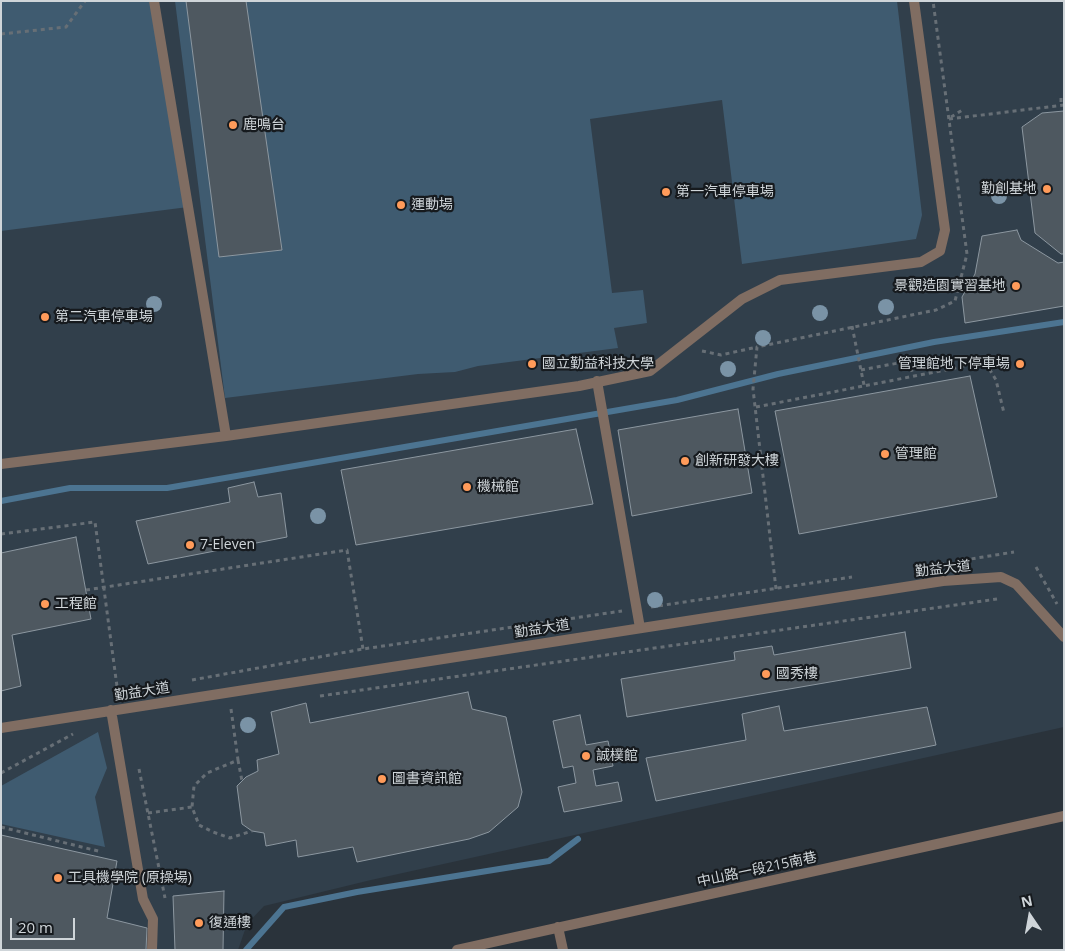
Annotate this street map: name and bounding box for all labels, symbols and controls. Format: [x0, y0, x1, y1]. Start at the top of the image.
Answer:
place label: 鹿鳴台 [243, 117, 285, 133]
marker: 鹿鳴台 [227, 119, 239, 131]
place label: 勤創基地 [981, 181, 1037, 197]
marker: 勤創基地 [1041, 183, 1053, 195]
place label: 第一汽車停車場 [676, 184, 774, 200]
marker: 第一汽車停車場 [660, 186, 672, 198]
place label: 運動場 [411, 197, 453, 213]
marker: 運動場 [395, 199, 407, 211]
place label: 景觀造園實習基地 [894, 278, 1006, 294]
marker: 景觀造園實習基地 [1010, 280, 1022, 292]
place label: 第二汽車停車場 [55, 309, 153, 325]
marker: 第二汽車停車場 [39, 311, 51, 323]
place label: 國立勤益科技大學 [542, 356, 654, 372]
place label: 管理館地下停車場 [898, 356, 1010, 372]
marker: 國立勤益科技大學 [526, 358, 538, 370]
marker: 管理館地下停車場 [1014, 358, 1026, 370]
place label: 管理館 [895, 446, 937, 462]
marker: 管理館 [879, 448, 891, 460]
place label: 創新研發大樓 [695, 453, 779, 469]
marker: 創新研發大樓 [679, 455, 691, 467]
place label: 機械館 [477, 479, 519, 495]
marker: 機械館 [461, 481, 473, 493]
place label: 7-Eleven [200, 537, 255, 553]
marker: 7-Eleven [184, 539, 196, 551]
street label: 勤益大道 [914, 558, 972, 580]
place label: 工程館 [55, 596, 97, 612]
marker: 工程館 [39, 598, 51, 610]
street label: 勤益大道 [513, 616, 571, 642]
place label: 國秀樓 [776, 666, 818, 682]
marker: 國秀樓 [760, 668, 772, 680]
street label: 勤益大道 [113, 679, 171, 705]
place label: 誠樸館 [596, 748, 638, 764]
marker: 誠樸館 [580, 750, 592, 762]
place label: 圖書資訊館 [392, 771, 462, 787]
marker: 圖書資訊館 [376, 773, 388, 785]
street label: 中山路一段215南巷 [696, 849, 818, 891]
place label: 工具機學院 (原操場) [68, 870, 192, 886]
marker: 工具機學院 (原操場) [52, 872, 64, 884]
text: N [1019, 890, 1034, 911]
north arrow [1005, 891, 1055, 941]
scale bar [12, 908, 78, 940]
place label: 復通樓 [209, 915, 251, 931]
text: 20 m [18, 917, 53, 937]
marker: 復通樓 [193, 917, 205, 929]

